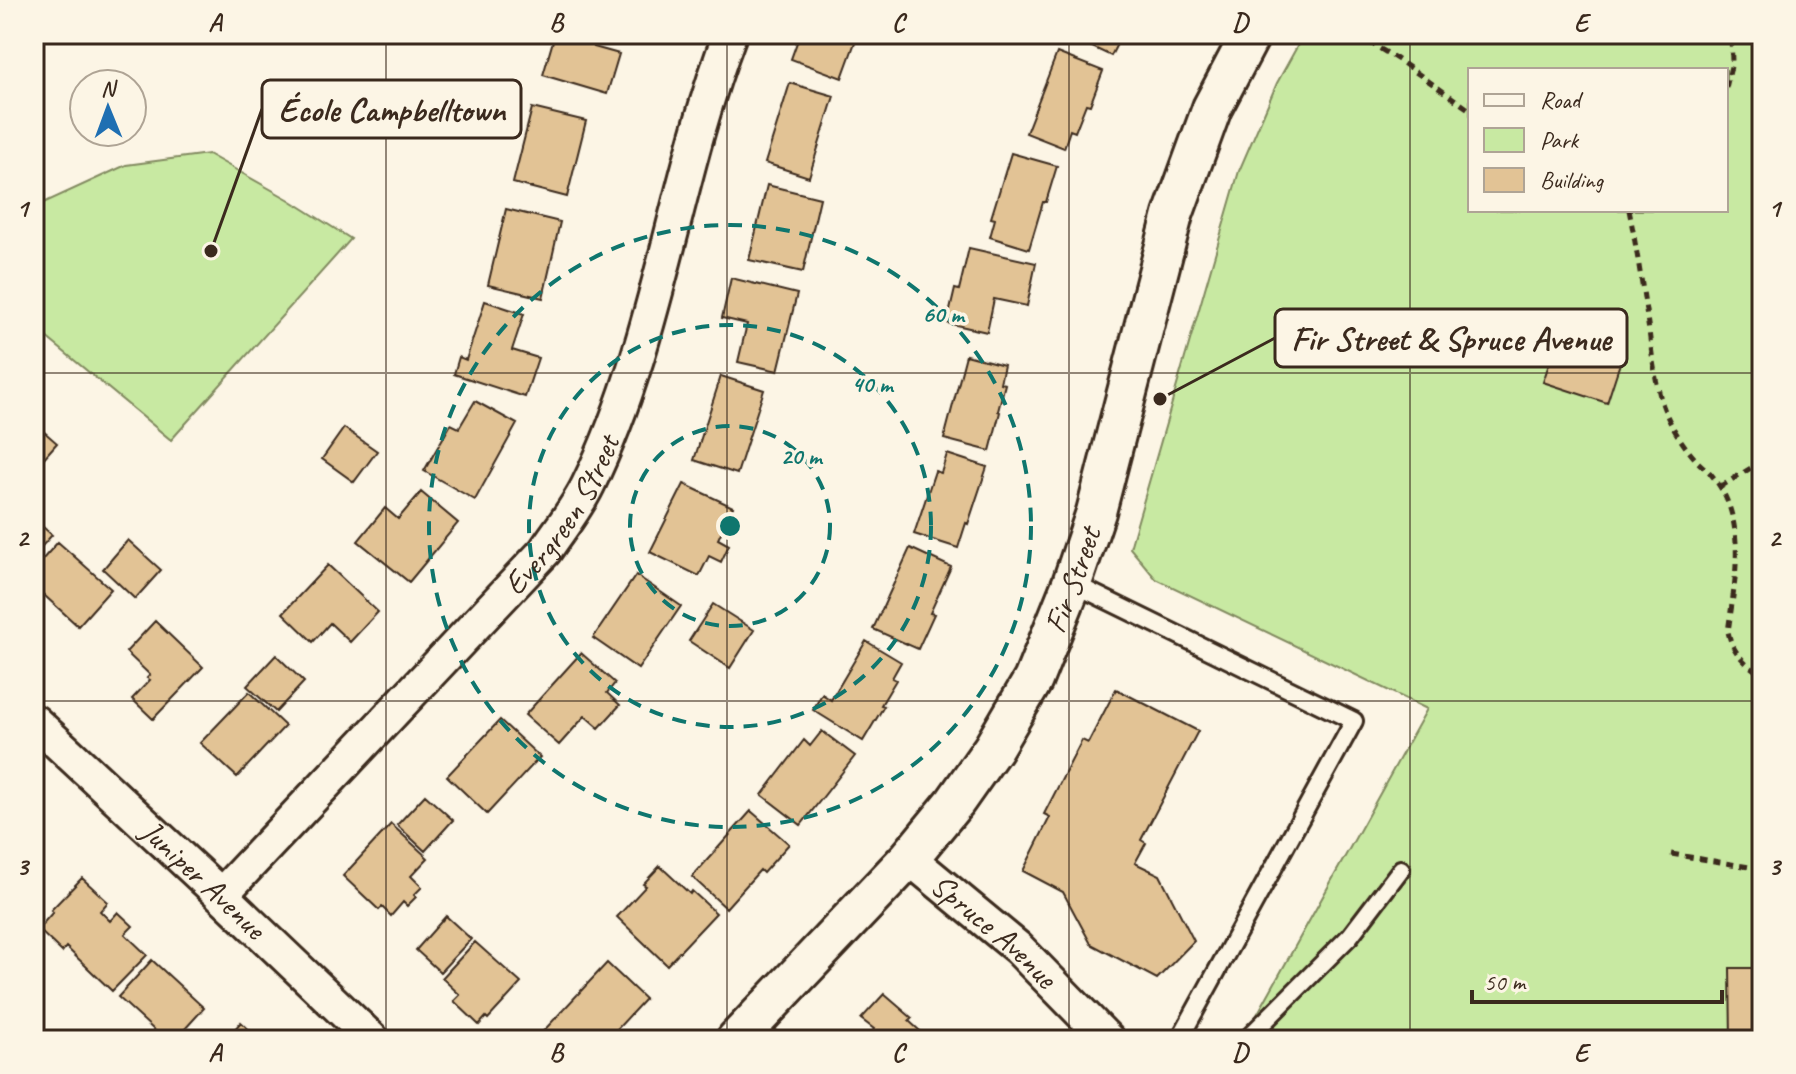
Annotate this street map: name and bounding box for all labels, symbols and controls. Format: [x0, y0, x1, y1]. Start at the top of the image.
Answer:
text: A [208, 6, 223, 39]
text: B [549, 6, 565, 39]
text: C [892, 6, 908, 39]
text: D [1232, 6, 1250, 39]
text: E [1574, 6, 1592, 39]
north arrow [68, 68, 148, 148]
legend [1468, 68, 1728, 212]
text: N [101, 75, 118, 103]
callout: École Campbelltown [262, 80, 521, 138]
text: Road [1540, 85, 1584, 115]
text: École Campbelltown [279, 88, 507, 131]
text: Park [1540, 125, 1580, 155]
text: Building [1540, 165, 1605, 195]
text: 1 [16, 192, 31, 225]
text: 1 [1768, 192, 1783, 225]
text: 60 m [922, 299, 966, 329]
callout: Fir Street & Spruce Avenue [1275, 309, 1627, 367]
text: Fir Street & Spruce Avenue [1291, 317, 1613, 360]
text: 40 m [851, 369, 895, 399]
street label: Evergreen Street [494, 426, 630, 603]
text: 20 m [780, 441, 824, 471]
centre of rings [716, 512, 744, 540]
street label: Fir Street [1034, 519, 1111, 639]
text: 2 [16, 521, 30, 554]
text: 2 [1768, 521, 1782, 554]
street label: Juniper Avenue [131, 809, 277, 950]
text: 3 [16, 850, 30, 883]
text: 3 [1768, 850, 1782, 883]
street label: Spruce Avenue [923, 864, 1068, 998]
scale bar [1472, 954, 1722, 1004]
text: 50 m [1484, 967, 1527, 997]
text: A [208, 1036, 223, 1069]
text: B [549, 1036, 565, 1069]
text: C [892, 1036, 908, 1069]
text: D [1232, 1036, 1250, 1069]
text: E [1574, 1036, 1592, 1069]

